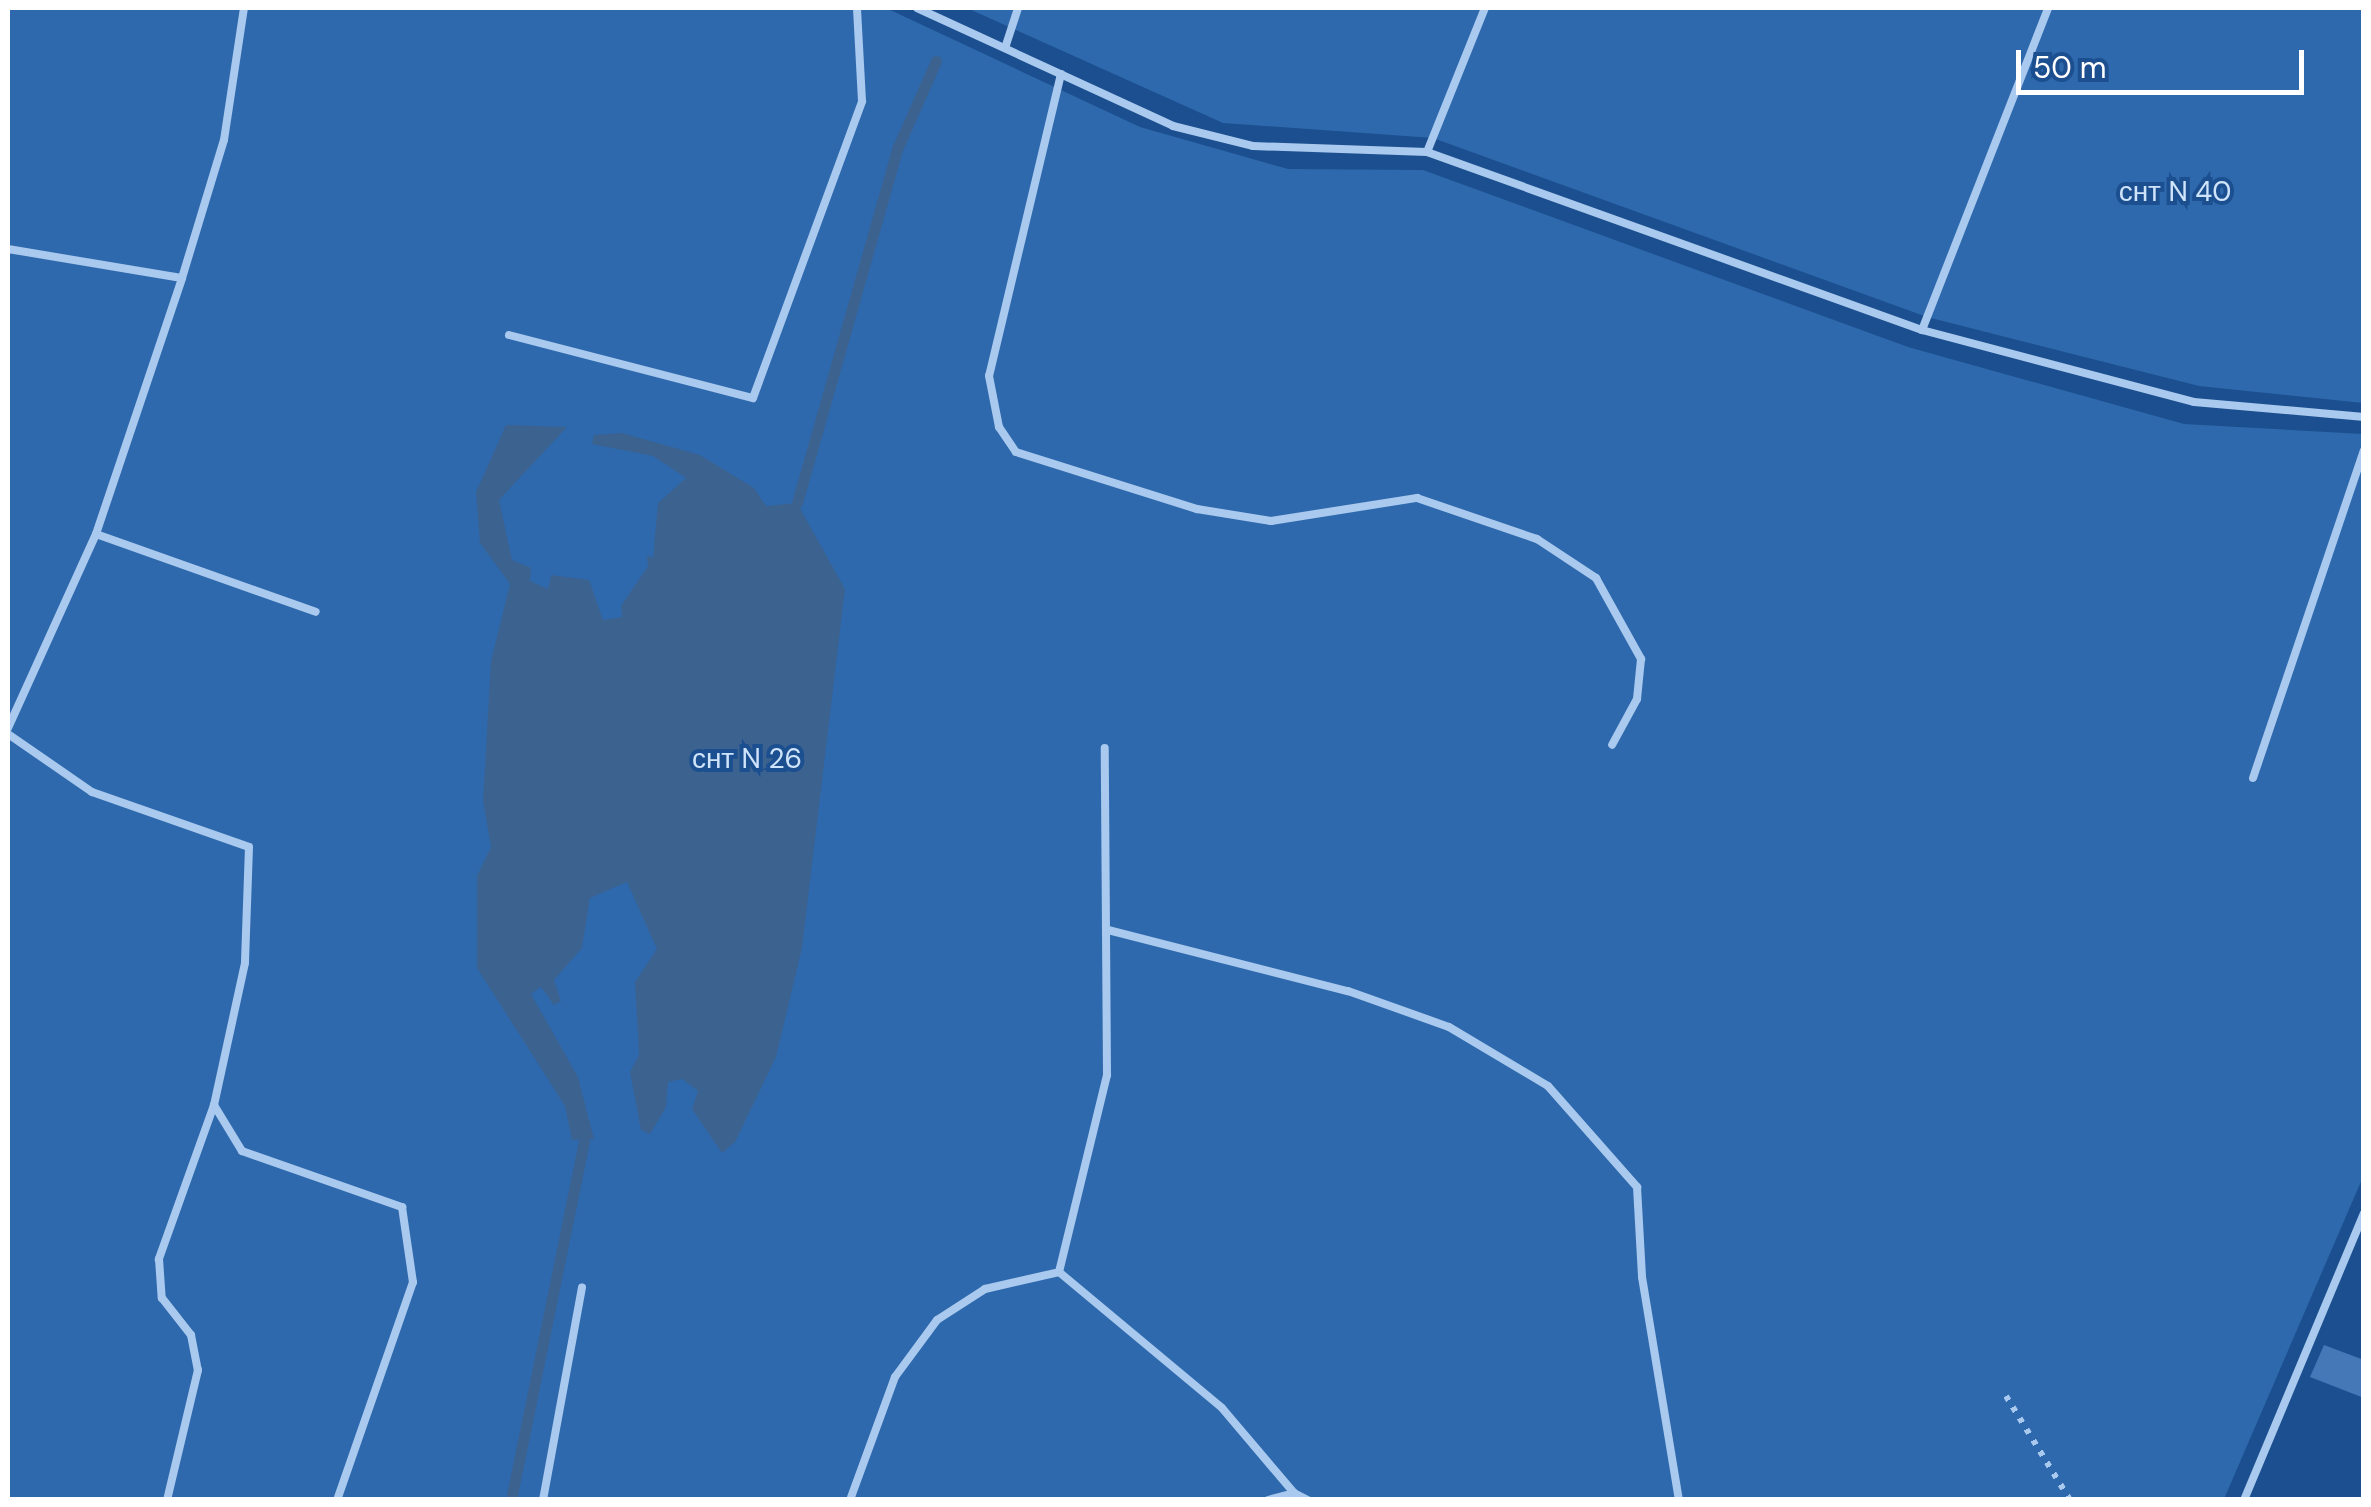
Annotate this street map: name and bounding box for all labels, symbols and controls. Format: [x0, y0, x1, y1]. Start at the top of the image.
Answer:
scale bar [2021, 30, 2308, 92]
text: 50 m [2033, 48, 2107, 87]
park label: снт N 40 [2119, 175, 2231, 209]
park label: снт N 26 [692, 742, 802, 776]

